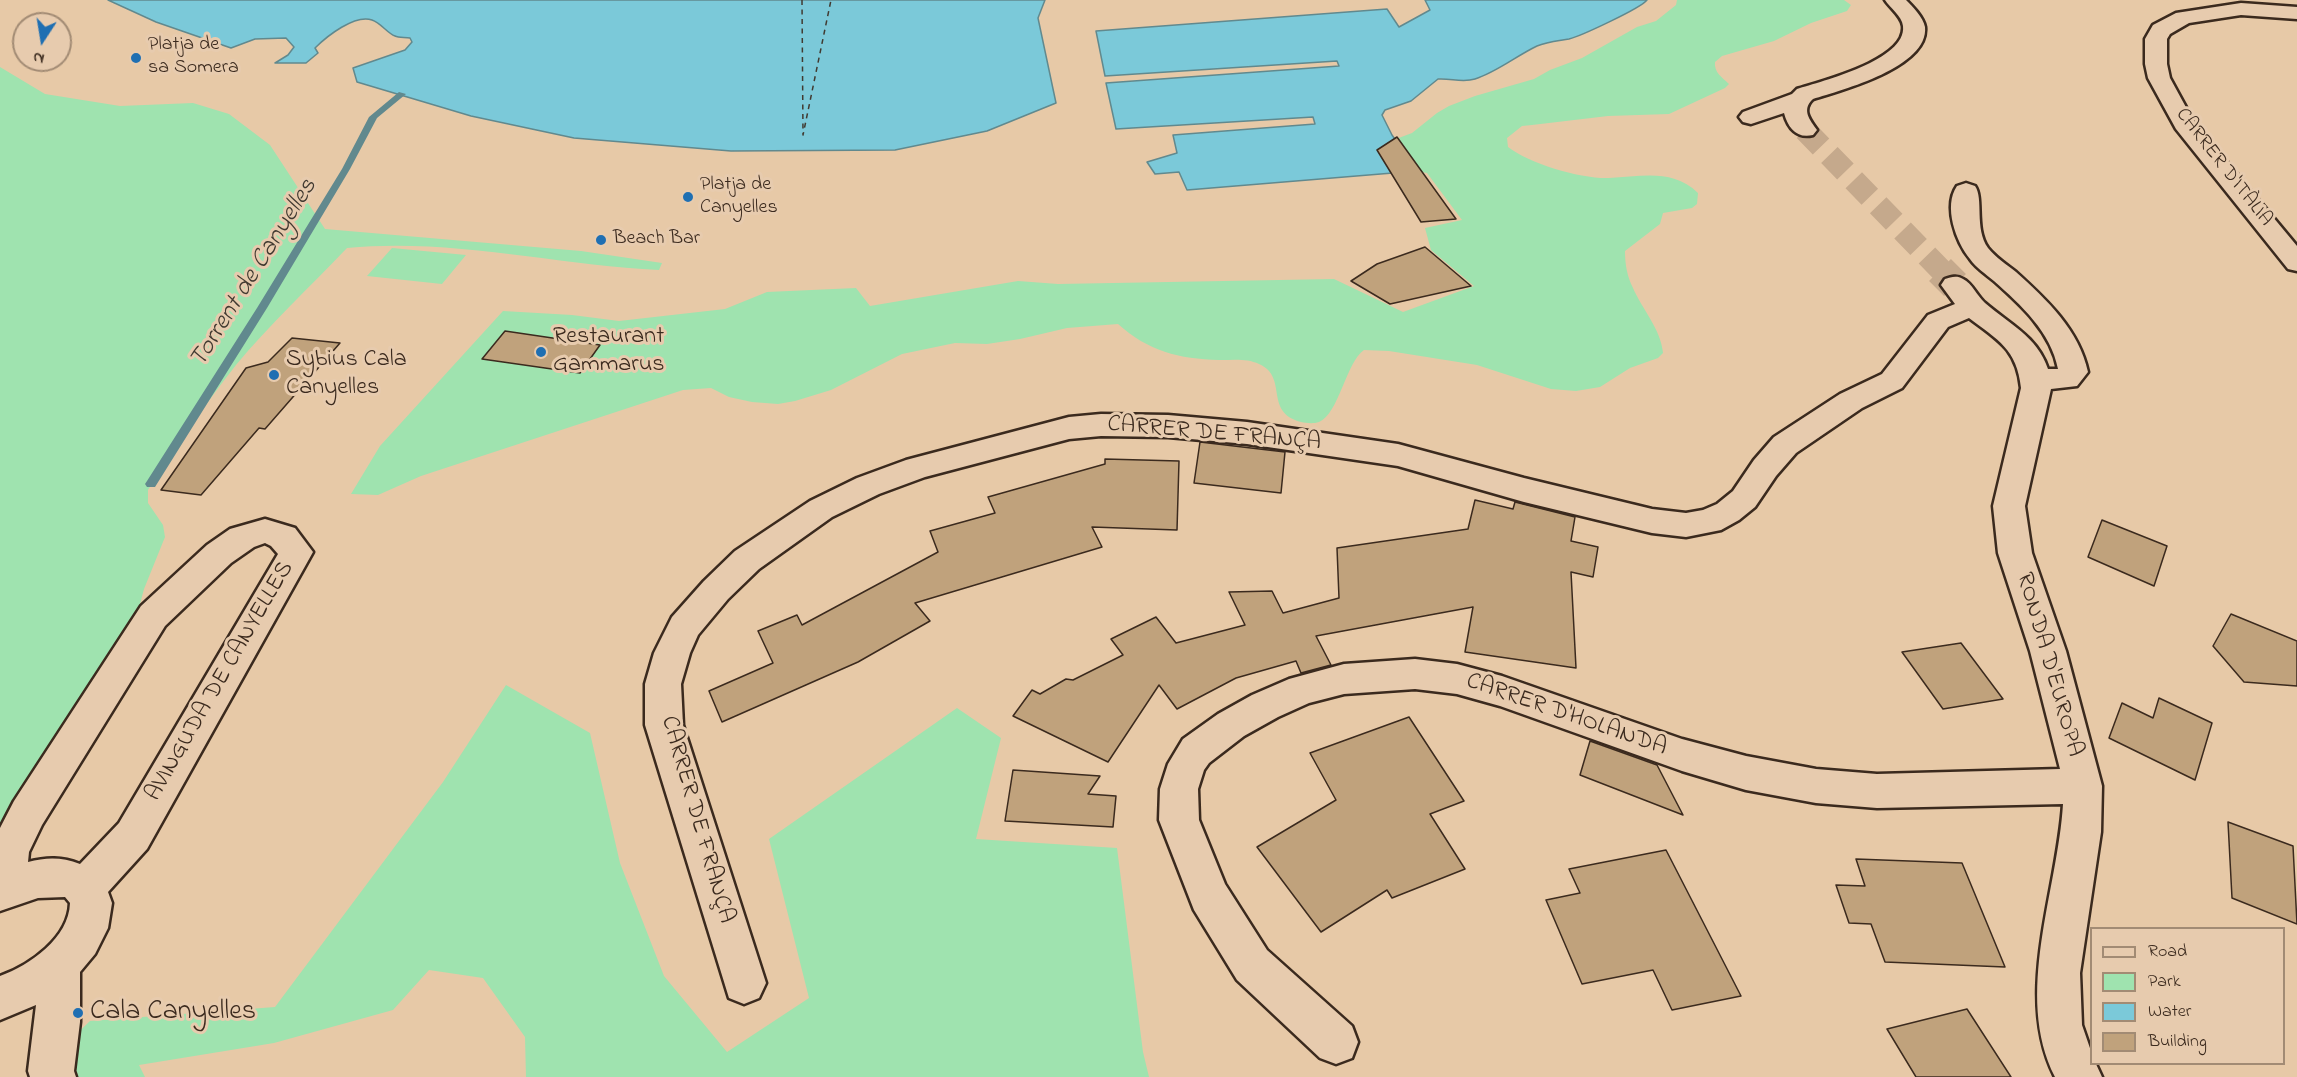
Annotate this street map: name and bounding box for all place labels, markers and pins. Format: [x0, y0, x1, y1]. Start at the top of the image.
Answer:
place label: Platja de sa Somera [148, 34, 239, 81]
marker: Platja de sa Somera [129, 51, 143, 65]
place label: Platja de Canyelles [700, 174, 778, 221]
marker: Platja de Canyelles [681, 190, 695, 204]
place label: Beach Bar [613, 228, 700, 252]
marker: Beach Bar [594, 233, 608, 247]
place label: Restaurant Gammarus [553, 324, 665, 380]
marker: Restaurant Gammarus [534, 345, 548, 359]
place label: Sybius Cala Canyelles [286, 347, 407, 403]
marker: Sybius Cala Canyelles [267, 368, 281, 382]
place label: Cala Canyelles [90, 996, 256, 1030]
marker: Cala Canyelles [71, 1006, 85, 1020]

